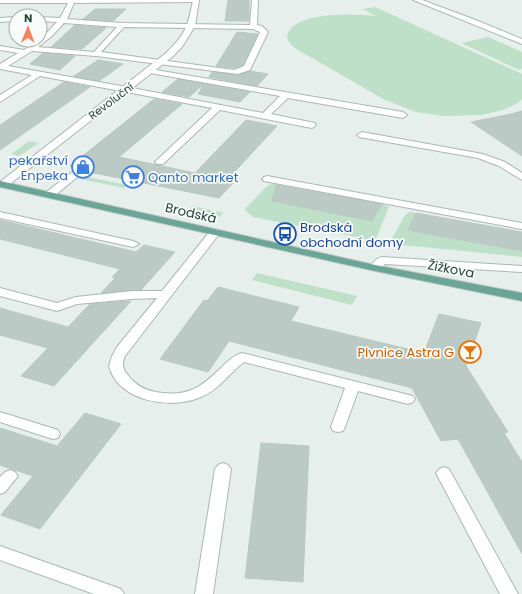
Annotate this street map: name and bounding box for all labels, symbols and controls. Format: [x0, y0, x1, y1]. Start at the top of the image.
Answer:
north arrow [8, 8, 48, 48]
text: N [24, 10, 32, 26]
street label: Revoluční [85, 79, 137, 123]
place label: pekařství Enpeka [9, 151, 68, 185]
shop icon: pekařství Enpeka [70, 154, 96, 180]
supermarket icon: Qanto market [120, 164, 146, 190]
place label: Qanto market [148, 168, 239, 187]
street label: Brodská [163, 198, 219, 228]
place label: Brodská obchodní domy [300, 218, 404, 252]
bus stop icon: Brodská obchodní domy [272, 221, 298, 247]
street label: Žižkova [426, 255, 476, 283]
bar icon: Pivnice Astra G [457, 339, 483, 365]
place label: Pivnice Astra G [358, 343, 454, 362]

